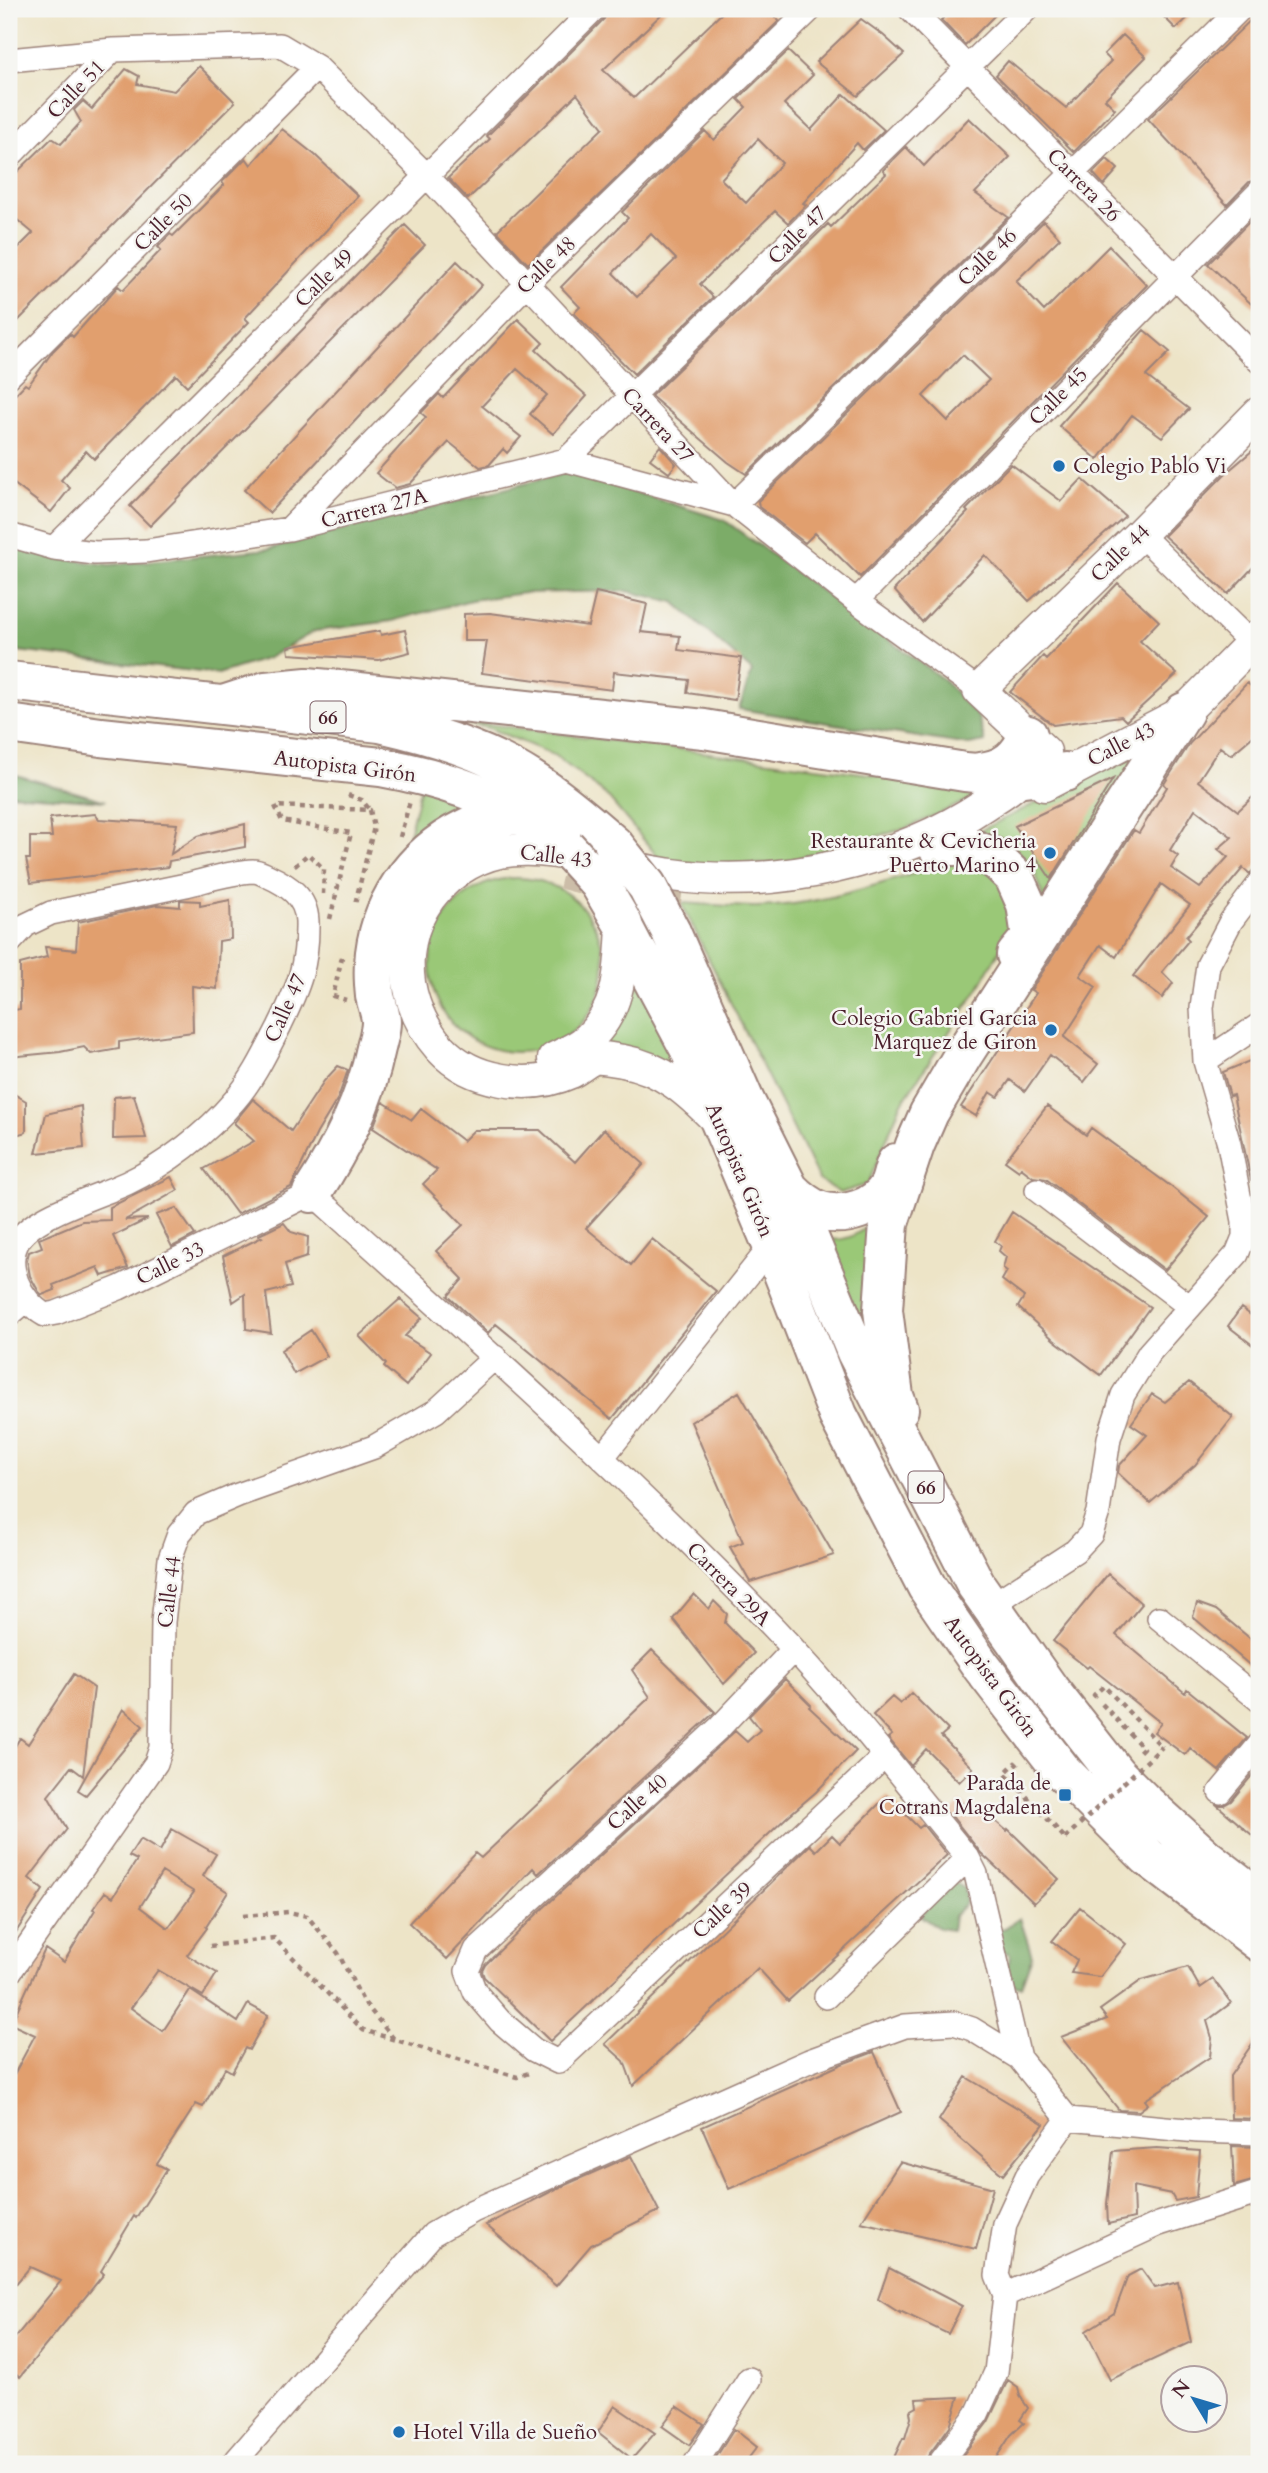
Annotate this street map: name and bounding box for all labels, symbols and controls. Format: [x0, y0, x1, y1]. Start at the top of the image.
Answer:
street label: Calle 51 [41, 53, 112, 126]
street label: Carrera 26 [1040, 142, 1127, 229]
street label: Calle 50 [127, 186, 199, 258]
street label: Calle 47 [761, 199, 833, 271]
street label: Calle 46 [951, 222, 1024, 293]
street label: Calle 48 [510, 230, 583, 301]
street label: Calle 49 [288, 242, 360, 314]
street label: Calle 45 [1022, 360, 1094, 432]
street label: Carrera 27 [615, 381, 700, 470]
place label: Colegio Pablo Vi [1073, 452, 1226, 481]
marker: Colegio Pablo Vi [1051, 458, 1067, 474]
street label: Carrera 27A [318, 481, 430, 536]
street label: Calle 44 [1084, 518, 1157, 589]
road number: 66 [310, 702, 346, 732]
street label: Calle 43 [1082, 715, 1160, 774]
street label: Autopista Girón [272, 743, 418, 790]
place label: Restaurante & Cevicheria Puerto Marino 4 [811, 827, 1036, 880]
street label: Calle 43 [518, 838, 594, 875]
marker: Restaurante & Cevicheria Puerto Marino 4 [1042, 845, 1058, 861]
street label: Calle 47 [257, 969, 314, 1047]
place label: Colegio Gabriel Garcia Marquez de Giron [831, 1004, 1037, 1057]
marker: Colegio Gabriel Garcia Marquez de Giron [1043, 1022, 1059, 1038]
street label: Autopista Girón [698, 1099, 781, 1242]
street label: Calle 33 [131, 1235, 209, 1292]
road number: 66 [908, 1471, 944, 1502]
street label: Carrera 29A [680, 1536, 777, 1633]
street label: Calle 44 [151, 1554, 188, 1630]
street label: Autopista Girón [937, 1610, 1044, 1743]
street label: Calle 40 [601, 1767, 674, 1837]
place label: Parada de Cotrans Magdalena [879, 1769, 1051, 1822]
marker: Parada de Cotrans Magdalena [1057, 1787, 1073, 1803]
street label: Calle 39 [686, 1875, 759, 1946]
north arrow [1160, 2364, 1230, 2434]
text: N [1166, 2374, 1197, 2404]
place label: Hotel Villa de Sueño [413, 2418, 597, 2447]
marker: Hotel Villa de Sueño [391, 2424, 407, 2440]

